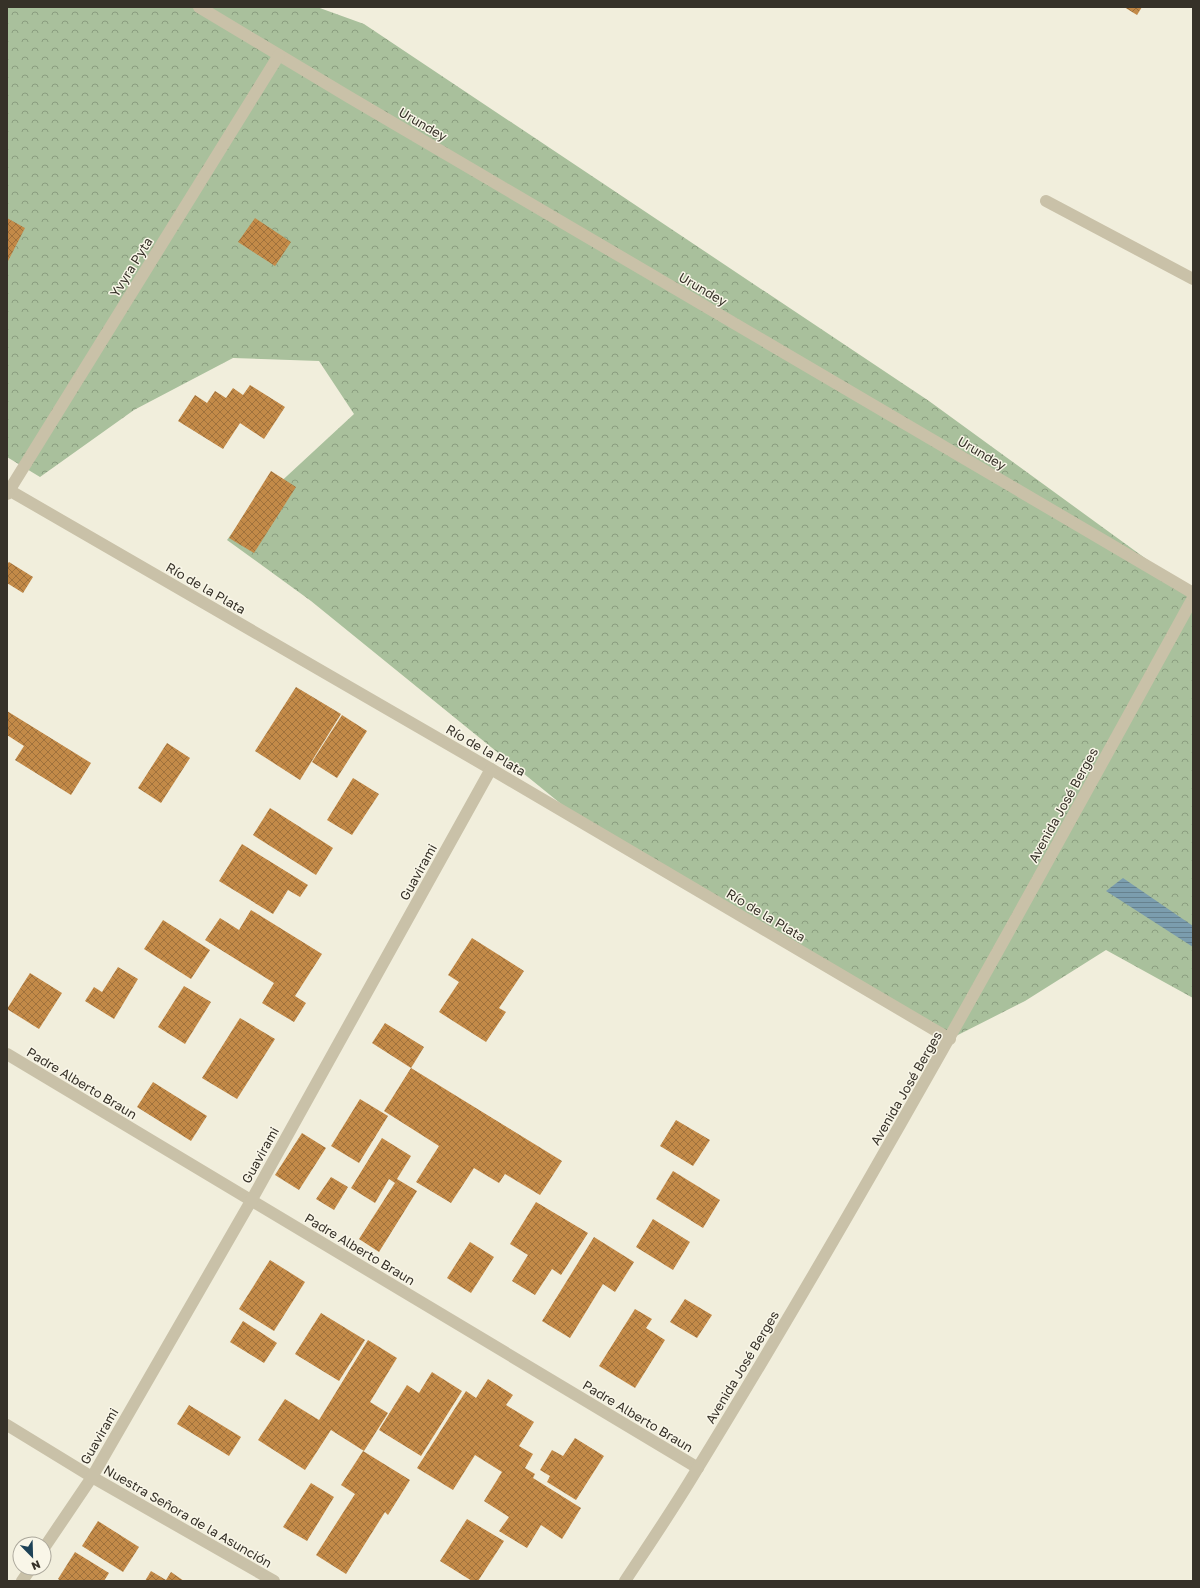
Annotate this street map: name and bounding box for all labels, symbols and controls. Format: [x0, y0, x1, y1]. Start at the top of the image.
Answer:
street label: Urundey [396, 104, 451, 145]
street label: Yvyra Pyta [106, 234, 156, 300]
street label: Urundey [676, 269, 731, 310]
street label: Urundey [955, 433, 1010, 474]
street label: Río de la Plata [163, 559, 249, 617]
street label: Río de la Plata [443, 721, 529, 779]
street label: Avenida José Berges [1025, 745, 1101, 865]
street label: Guavirami [396, 841, 440, 903]
street label: Río de la Plata [724, 885, 808, 945]
street label: Avenida José Berges [867, 1028, 945, 1148]
street label: Padre Alberto Braun [24, 1044, 140, 1122]
street label: Guavirami [238, 1124, 282, 1186]
street label: Padre Alberto Braun [302, 1210, 418, 1288]
street label: Avenida José Berges [702, 1308, 782, 1426]
street label: Padre Alberto Braun [580, 1377, 696, 1455]
street label: Guavirami [77, 1405, 121, 1467]
street label: Nuestra Señora de la Asunción [101, 1461, 275, 1571]
north arrow [12, 1536, 52, 1576]
text: N [30, 1558, 42, 1573]

